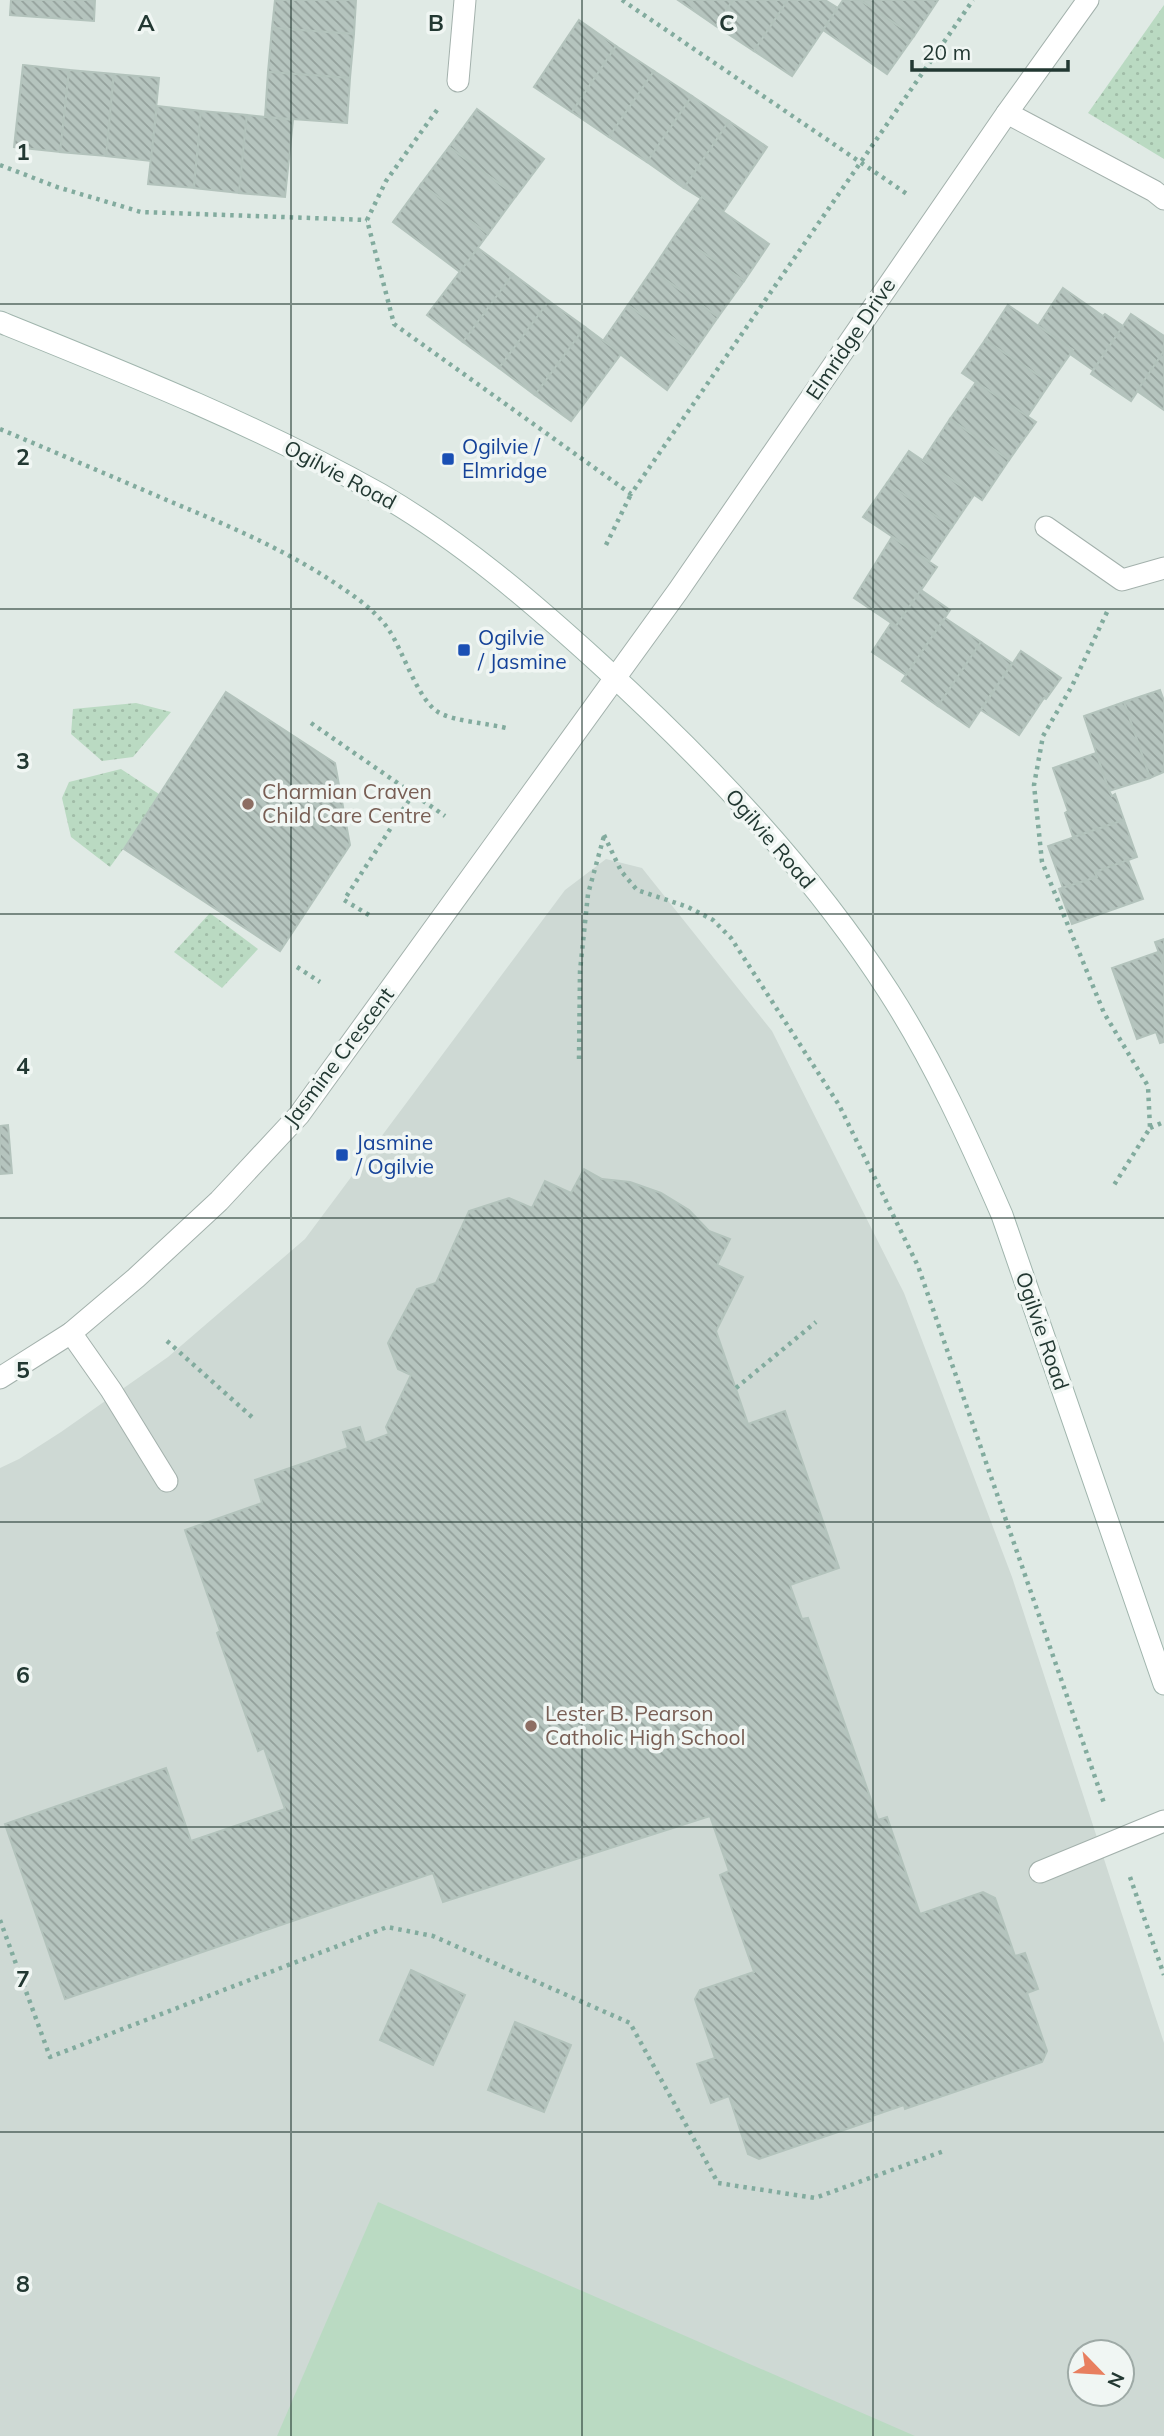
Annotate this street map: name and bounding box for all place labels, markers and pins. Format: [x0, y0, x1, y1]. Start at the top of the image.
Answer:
place label: Ogilvie / Elmridge [462, 433, 547, 483]
marker: Ogilvie / Elmridge [440, 451, 456, 467]
place label: Ogilvie / Jasmine [477, 624, 567, 674]
marker: Ogilvie / Jasmine [456, 642, 472, 658]
place label: Charmian Craven Child Care Centre [262, 778, 432, 828]
marker: Charmian Craven Child Care Centre [240, 796, 256, 812]
place label: Jasmine / Ogilvie [355, 1129, 434, 1179]
marker: Jasmine / Ogilvie [334, 1147, 350, 1163]
place label: Lester B. Pearson Catholic High School [545, 1700, 745, 1750]
marker: Lester B. Pearson Catholic High School [523, 1718, 539, 1734]

